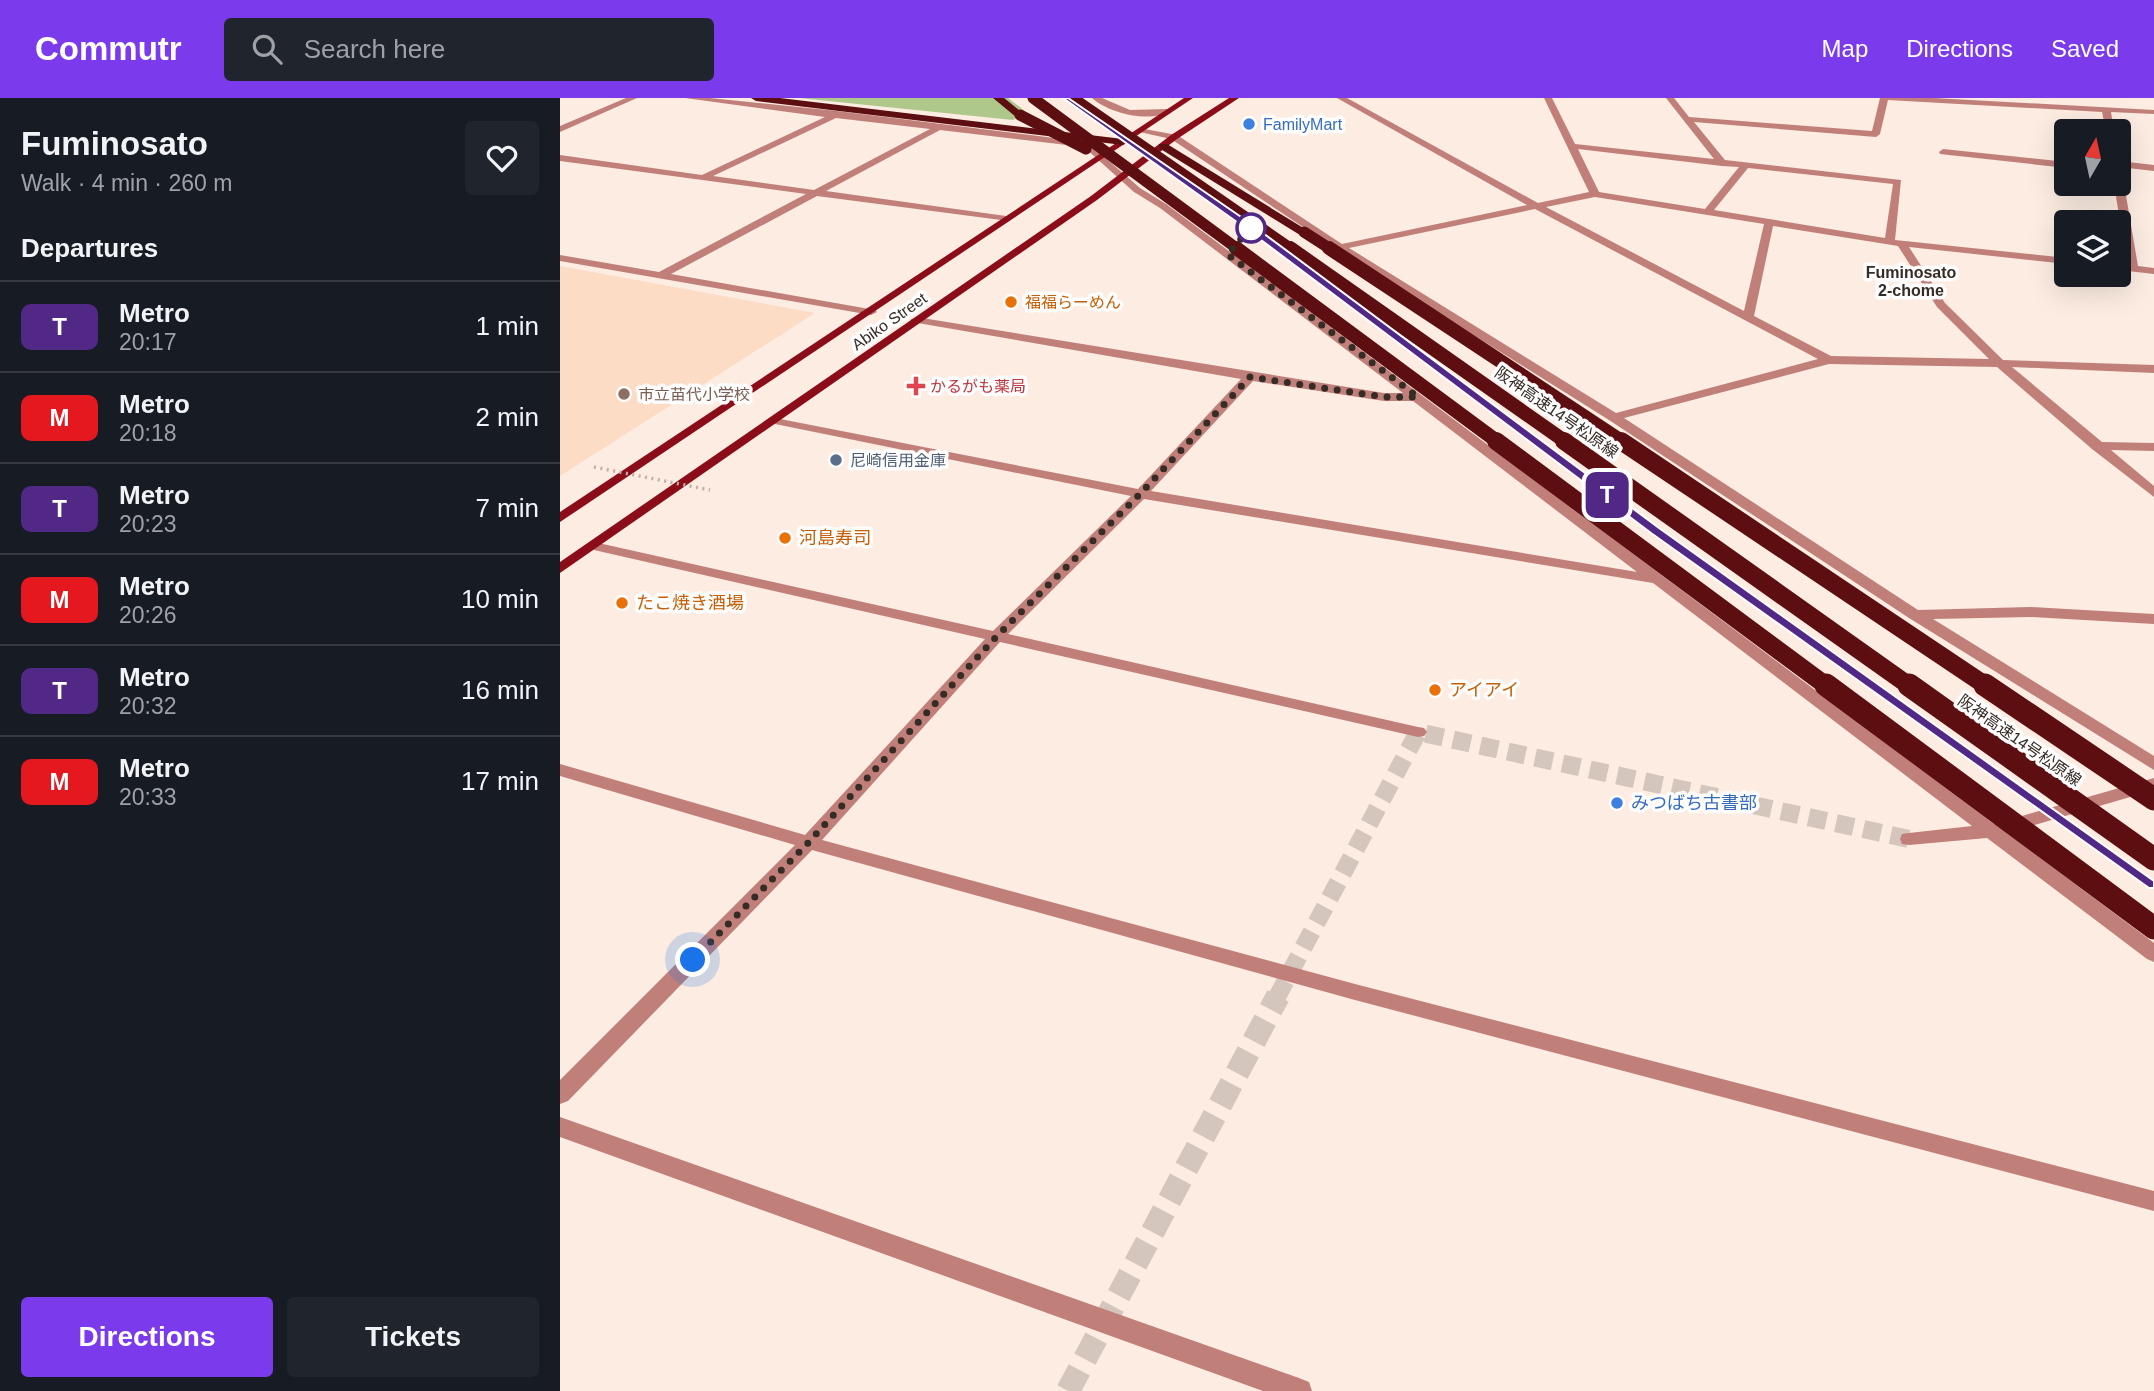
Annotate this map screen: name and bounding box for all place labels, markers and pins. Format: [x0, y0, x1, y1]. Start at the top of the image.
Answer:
marker: FamilyMart [1241, 116, 1257, 132]
place label: FamilyMart [1263, 116, 1343, 133]
unlabelled marker [1236, 213, 1266, 243]
marker: 福福らーめん [1003, 294, 1019, 310]
place label: 福福らーめん [1025, 294, 1121, 311]
marker: かるがも薬局 [908, 378, 924, 394]
place label: かるがも薬局 [930, 378, 1026, 395]
marker: 市立苗代小学校 [616, 386, 632, 402]
place label: 市立苗代小学校 [638, 386, 750, 403]
marker: 尼崎信用金庫 [828, 452, 844, 468]
place label: 尼崎信用金庫 [850, 452, 946, 469]
place label: 河島寿司 [799, 528, 871, 548]
marker: 河島寿司 [777, 530, 793, 546]
place label: たこ焼き酒場 [636, 593, 744, 613]
marker: たこ焼き酒場 [614, 595, 630, 611]
place label: アイアイ [1449, 680, 1519, 700]
marker: アイアイ [1427, 682, 1443, 698]
place label: みつばち古書部 [1631, 793, 1757, 813]
marker: みつばち古書部 [1609, 795, 1625, 811]

